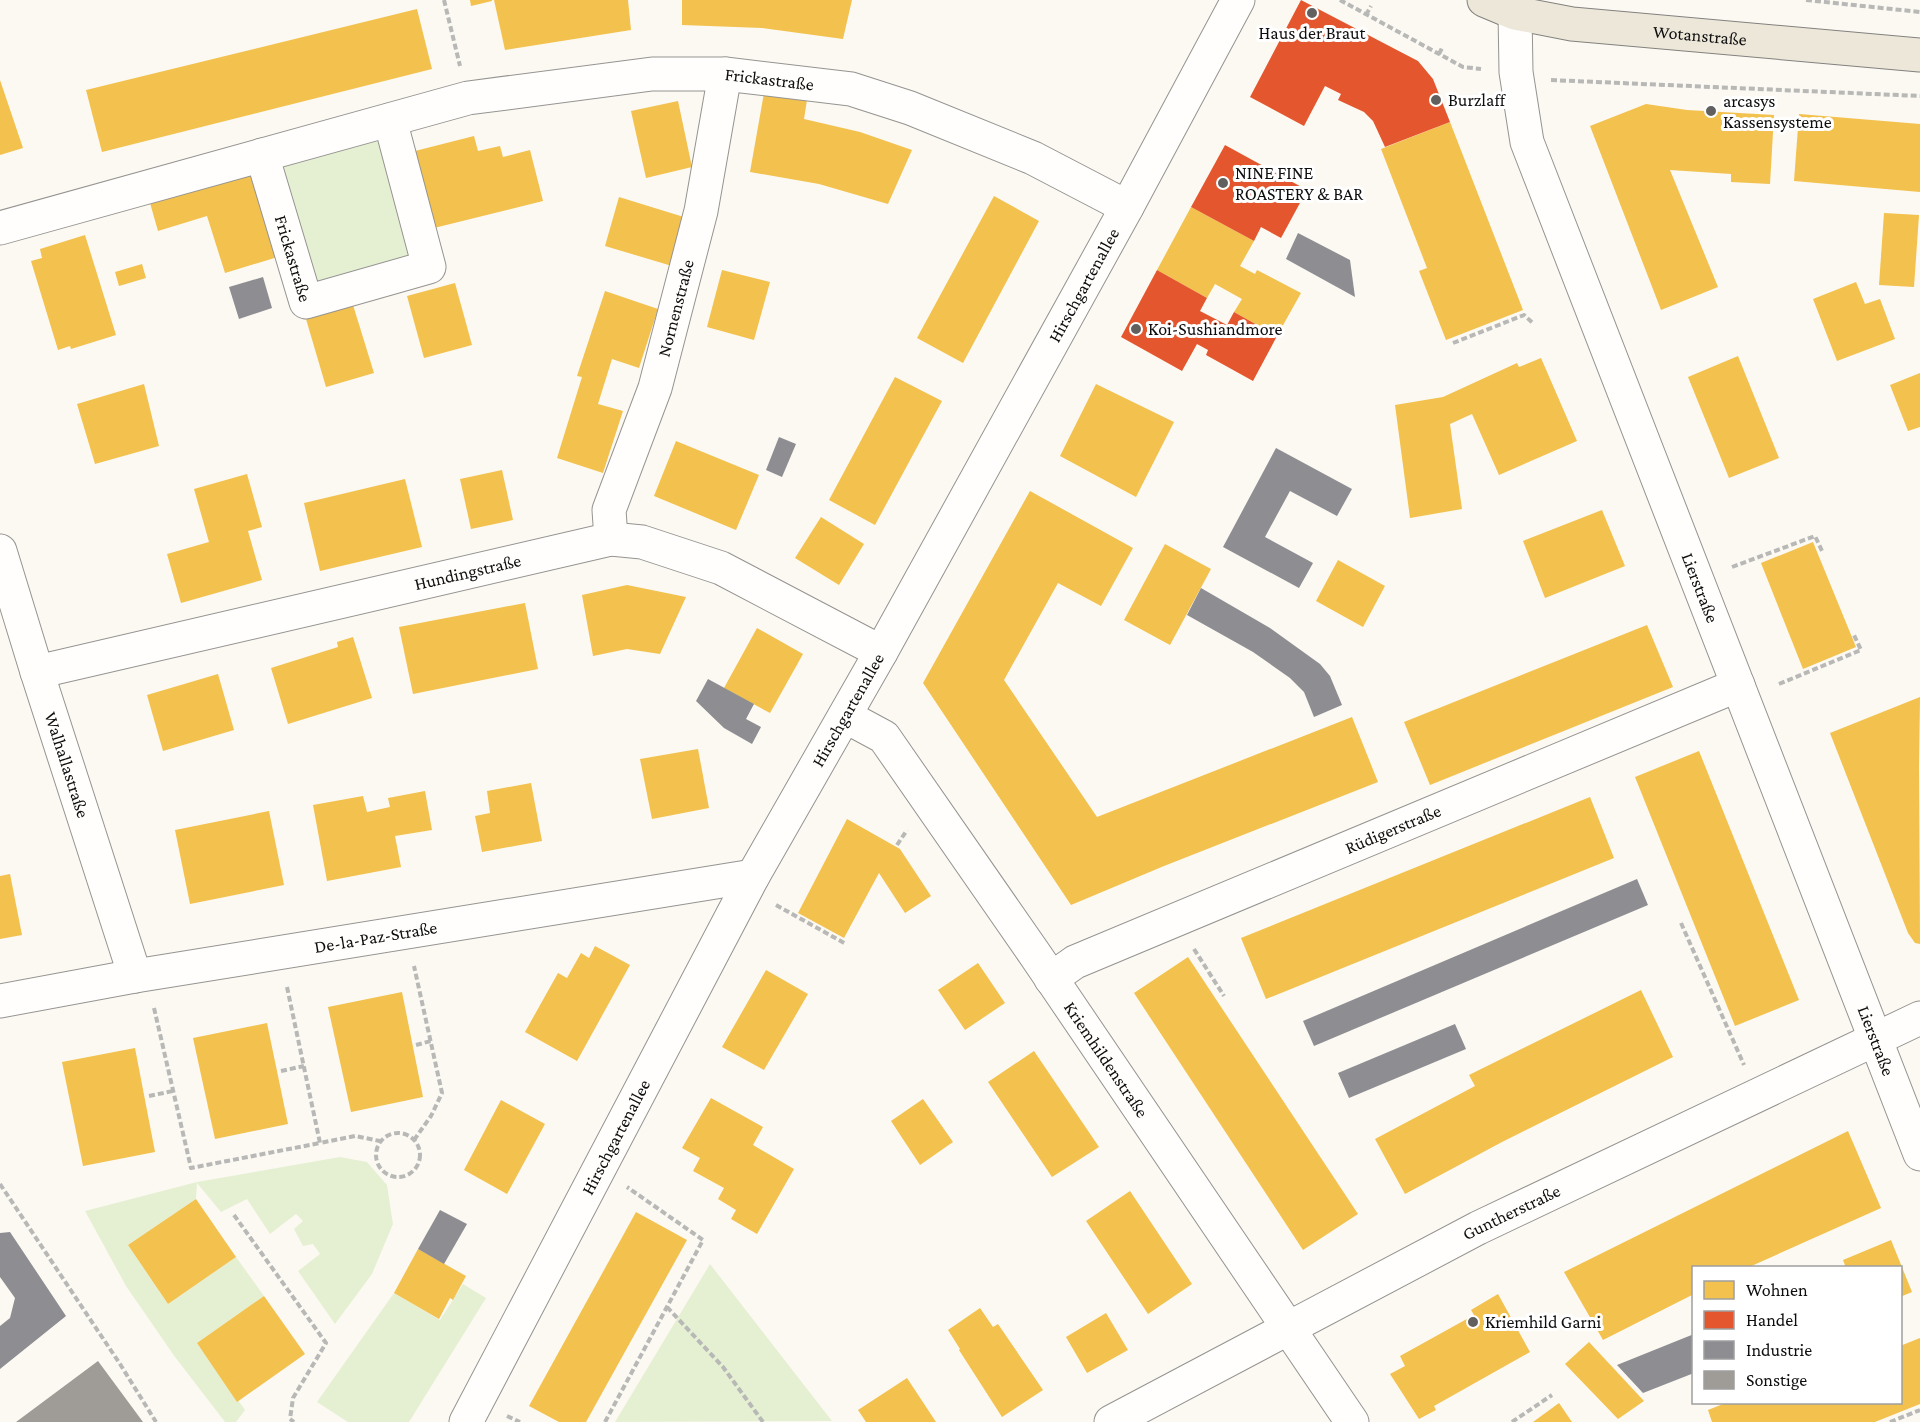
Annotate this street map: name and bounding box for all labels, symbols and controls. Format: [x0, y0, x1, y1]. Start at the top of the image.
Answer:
marker: Haus der Braut [1305, 6, 1319, 20]
street label: Wotanstraße [1652, 21, 1748, 50]
place label: Haus der Braut [1258, 23, 1367, 43]
street label: Frickastraße [724, 64, 815, 95]
place label: Burzlaff [1448, 90, 1507, 110]
place label: arcasys Kassensysteme [1723, 91, 1832, 132]
marker: Burzlaff [1429, 93, 1443, 107]
marker: arcasys Kassensysteme [1704, 104, 1718, 118]
place label: NINE FINE ROASTERY & BAR [1235, 163, 1364, 204]
marker: NINE FINE ROASTERY & BAR [1216, 176, 1230, 190]
street label: Frickastraße [271, 213, 315, 304]
street label: Hirschgartenallee [1044, 224, 1123, 346]
street label: Nornenstraße [654, 257, 698, 359]
place label: Koi-Sushiandmore [1148, 319, 1283, 339]
marker: Koi-Sushiandmore [1129, 322, 1143, 336]
street label: Hundingstraße [412, 550, 523, 594]
street label: Lierstraße [1677, 550, 1723, 626]
street label: Hirschgartenallee [808, 650, 888, 770]
street label: Walhallastraße [41, 709, 93, 820]
street label: Rüdigerstraße [1342, 800, 1444, 858]
street label: De-la-Paz-Straße [313, 917, 439, 957]
street label: Kriemhildenstraße [1060, 998, 1153, 1121]
street label: Lierstraße [1853, 1003, 1899, 1079]
street label: Hirschgartenallee [577, 1076, 654, 1198]
street label: Guntherstraße [1459, 1180, 1563, 1244]
legend [1692, 1266, 1902, 1404]
text: Wohnen [1746, 1280, 1808, 1300]
text: Handel [1746, 1310, 1798, 1330]
place label: Kriemhild Garni [1485, 1312, 1602, 1332]
marker: Kriemhild Garni [1466, 1315, 1480, 1329]
text: Industrie [1746, 1340, 1812, 1360]
text: Sonstige [1746, 1370, 1807, 1390]

